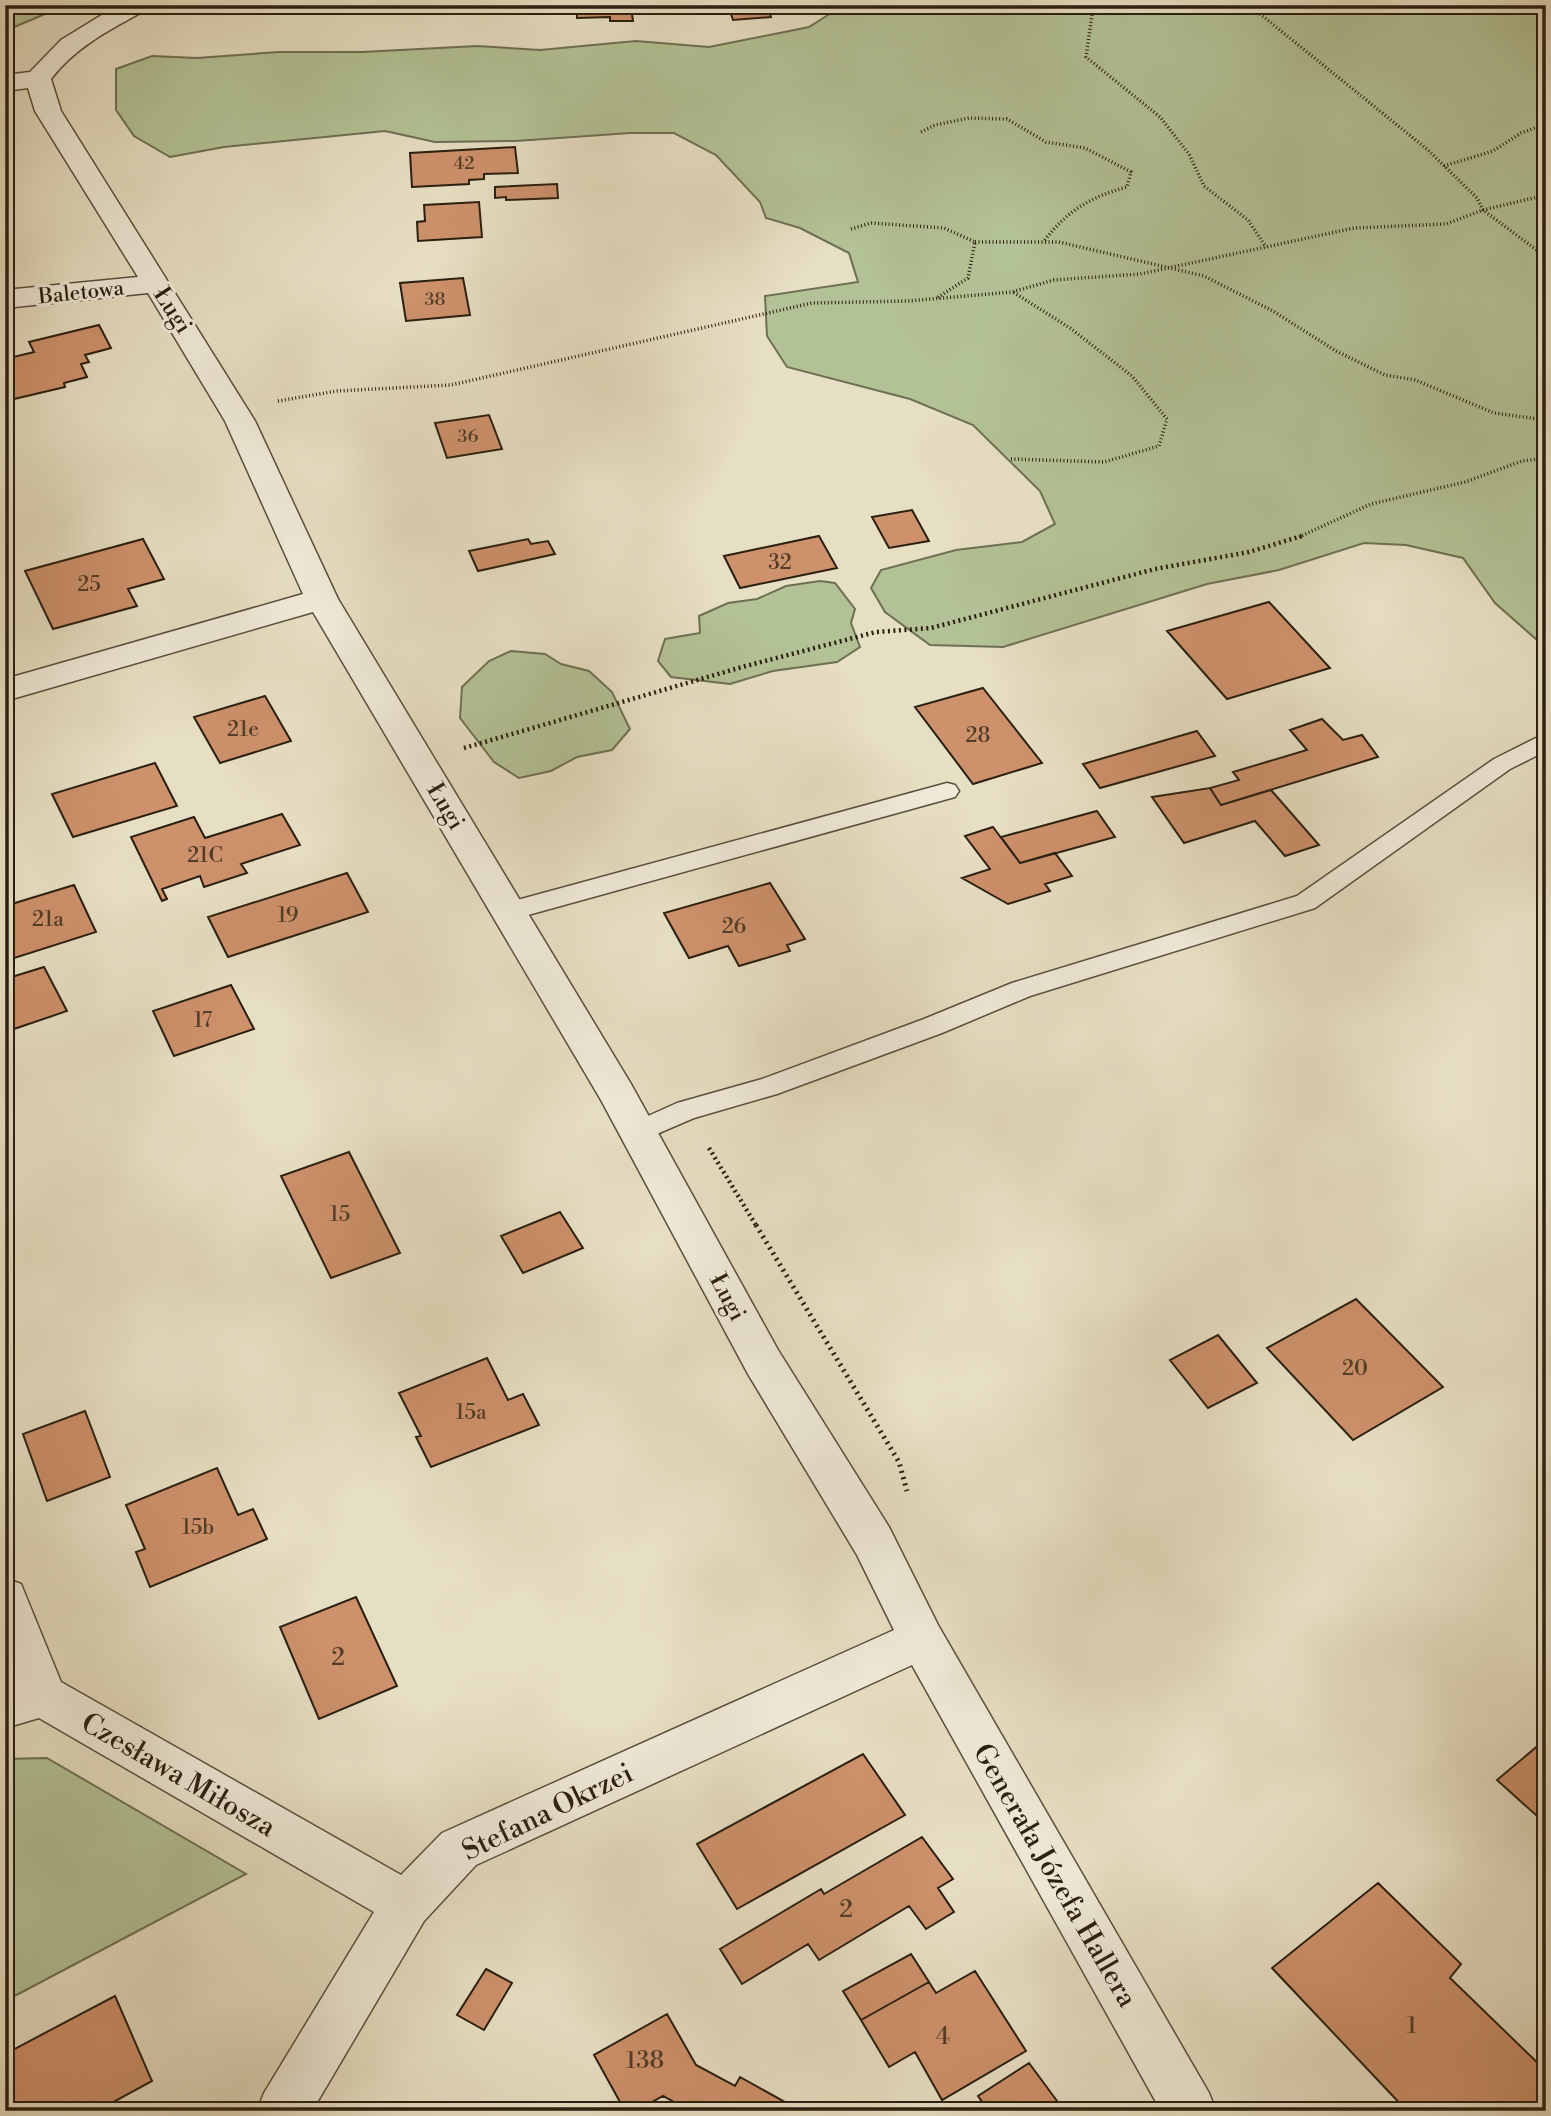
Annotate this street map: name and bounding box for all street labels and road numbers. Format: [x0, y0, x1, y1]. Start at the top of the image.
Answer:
street label: Baletowa [36, 276, 126, 311]
street label: Ługi [146, 281, 198, 340]
street label: Ługi [419, 777, 471, 836]
street label: Ługi [702, 1268, 752, 1327]
street label: Czesława Miłosza [75, 1705, 282, 1846]
street label: Generała Józefa Hallera [965, 1738, 1145, 2015]
street label: Stefana Okrzei [456, 1756, 639, 1869]

